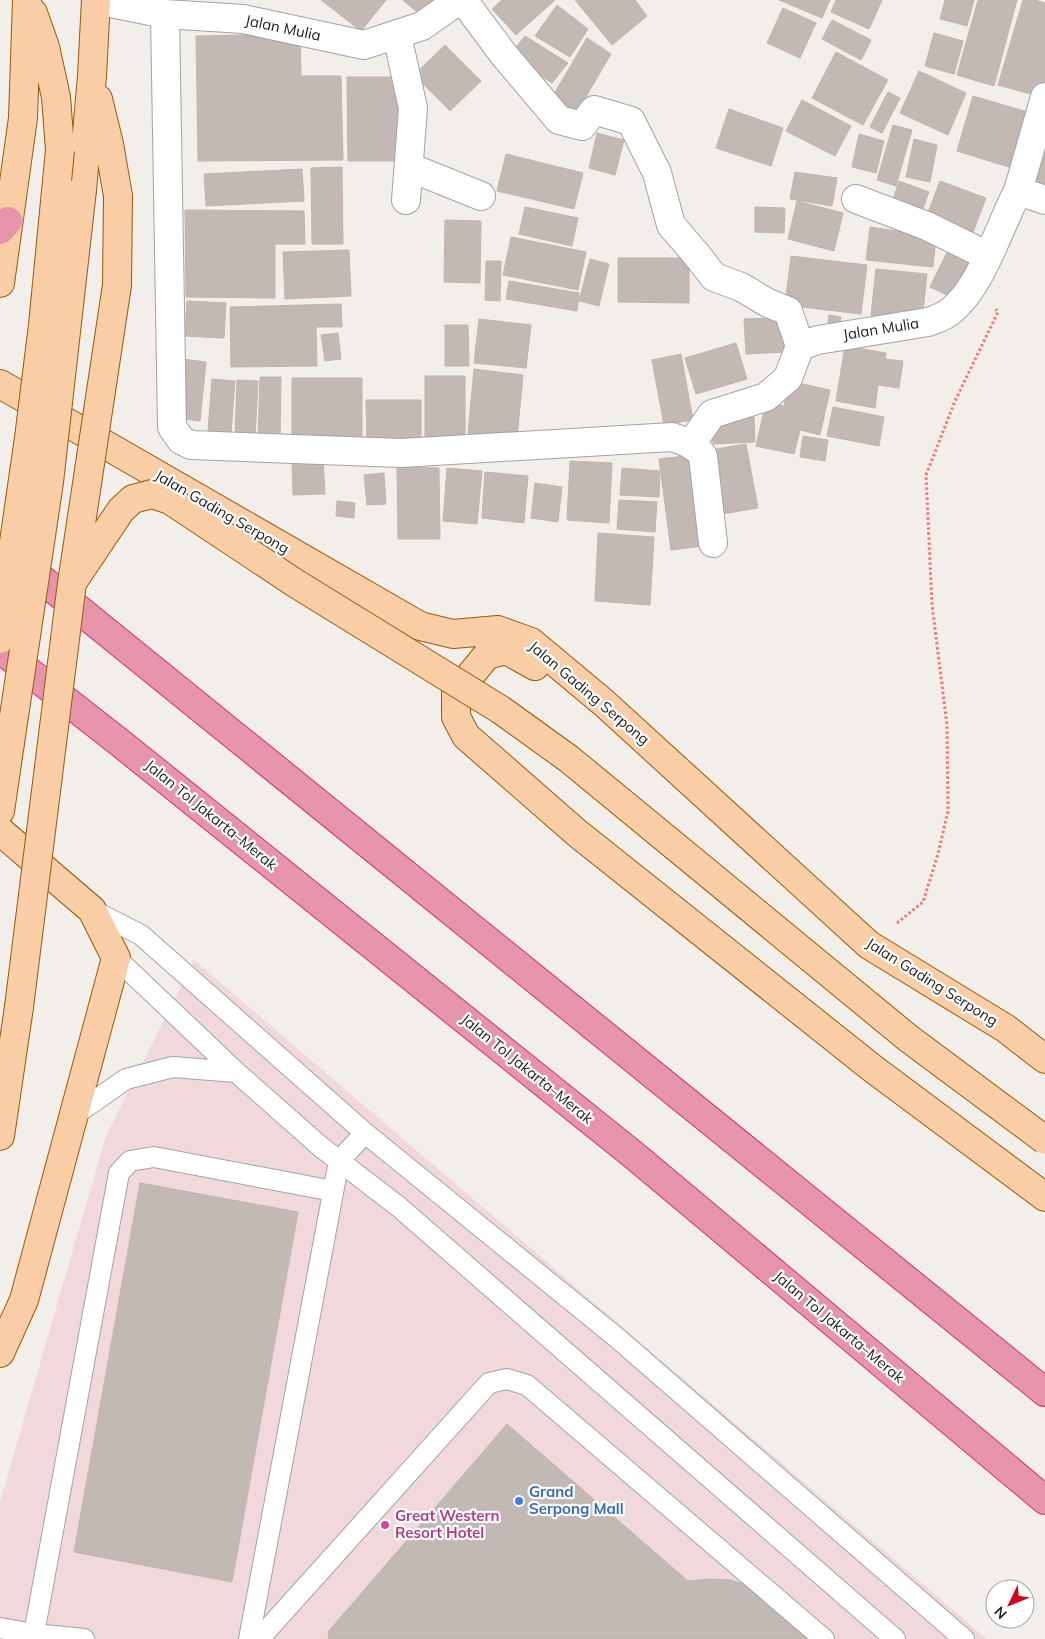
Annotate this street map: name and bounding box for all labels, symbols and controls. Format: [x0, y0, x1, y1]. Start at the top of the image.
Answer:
street label: Jalan Mulia [244, 10, 323, 45]
street label: Jalan Mulia [841, 313, 920, 344]
street label: Jalan Gading Serpong [152, 465, 293, 558]
street label: Jalan Gading Serpong [525, 637, 654, 749]
street label: Jalan Tol Jakarta–Merak [141, 755, 281, 874]
street label: Jalan Gading Serpong [863, 933, 1002, 1030]
street label: Jalan Tol Jakarta–Merak [457, 1009, 597, 1128]
street label: Jalan Tol Jakarta–Merak [770, 1266, 909, 1387]
place label: Grand Serpong Mall [529, 1482, 624, 1518]
marker: Grand Serpong Mall [513, 1495, 525, 1507]
place label: Great Western Resort Hotel [395, 1506, 500, 1542]
marker: Great Western Resort Hotel [379, 1519, 391, 1531]
north arrow [985, 1579, 1035, 1629]
text: N [990, 1603, 1011, 1623]

